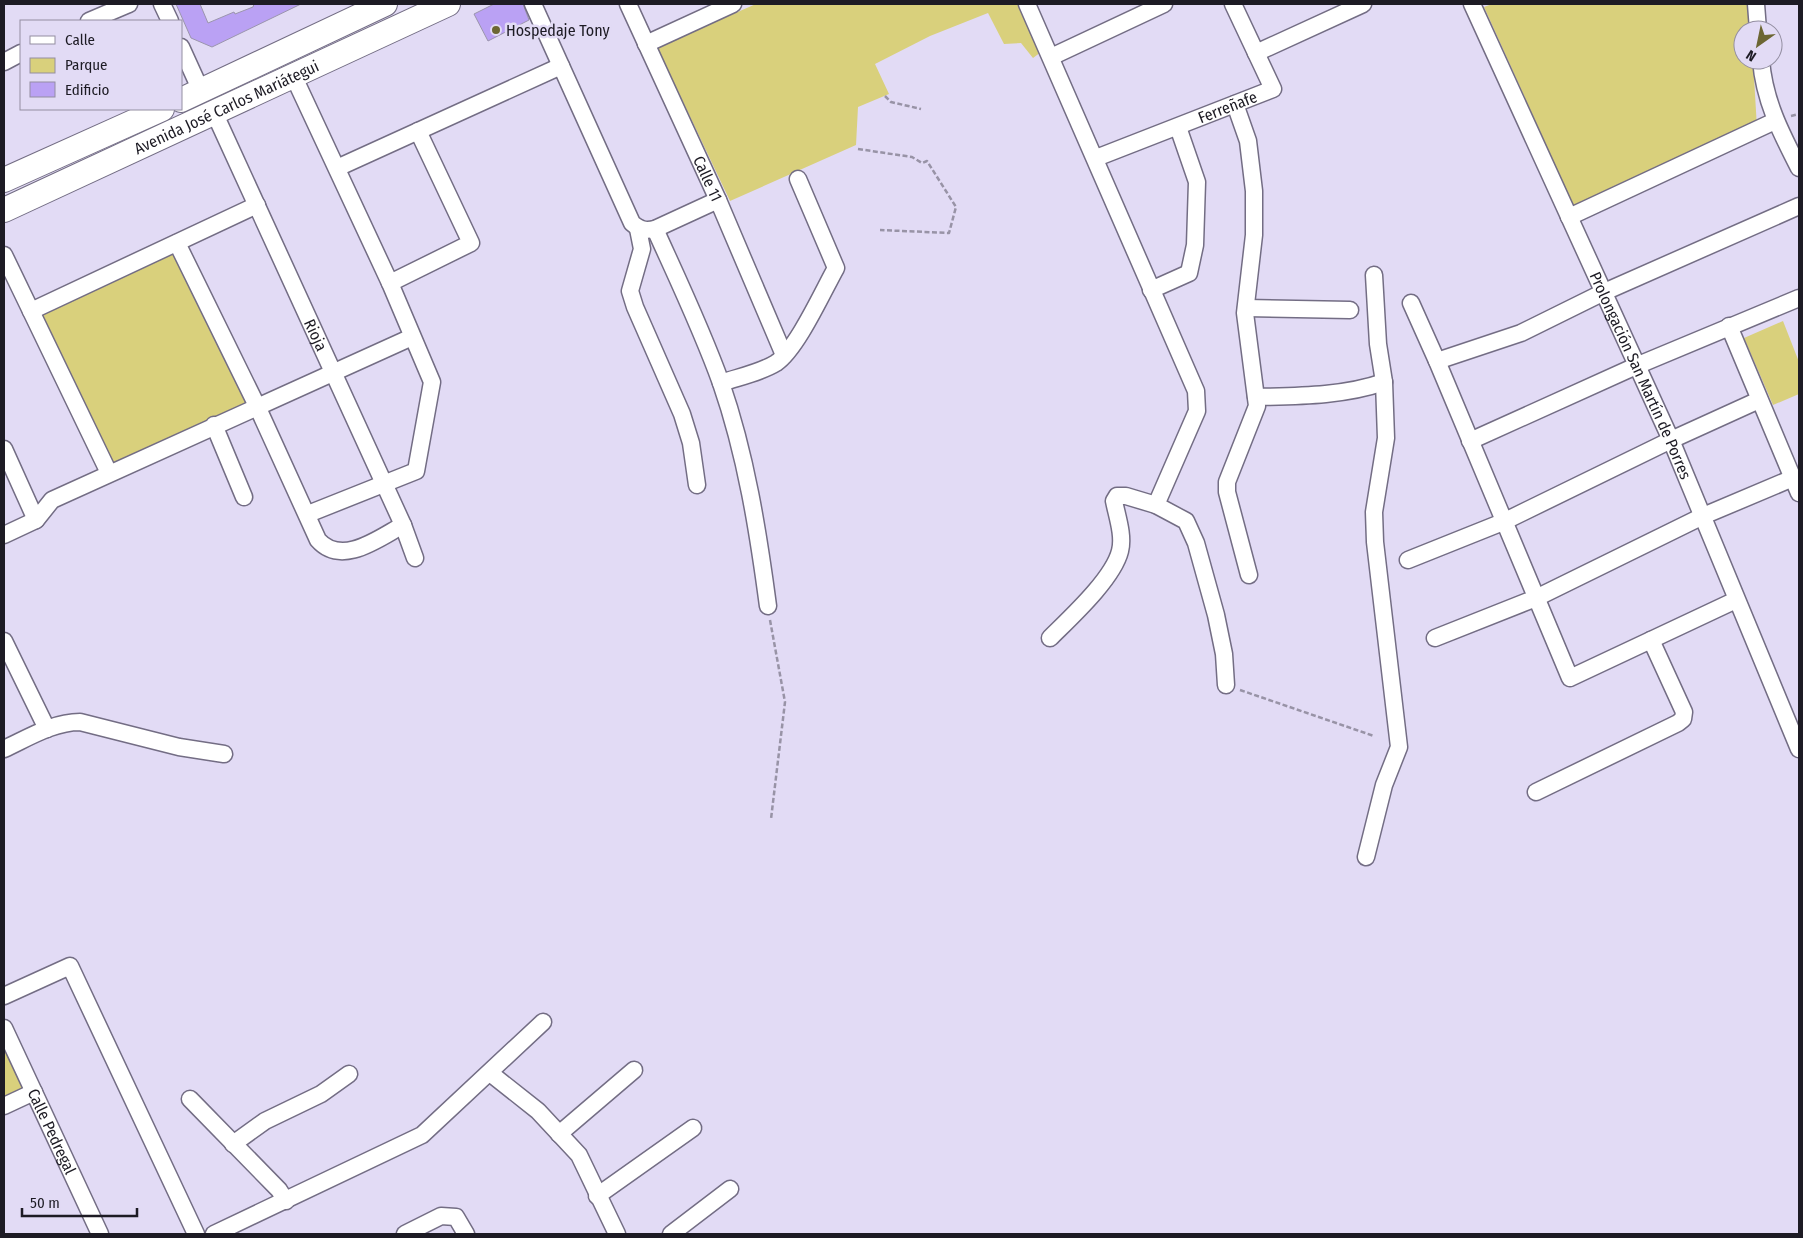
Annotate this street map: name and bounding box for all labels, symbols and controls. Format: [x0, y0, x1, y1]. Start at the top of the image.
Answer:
legend [20, 20, 182, 110]
north arrow [1733, 20, 1783, 70]
place label: Hospedaje Tony [506, 21, 611, 40]
marker: Hospedaje Tony [490, 24, 502, 36]
text: Calle [65, 31, 95, 49]
text: N [1743, 46, 1759, 65]
text: Parque [65, 56, 108, 74]
street label: Avenida José Carlos Mariátegui [131, 56, 322, 158]
text: Edificio [65, 81, 110, 99]
street label: Ferreñafe [1195, 87, 1260, 127]
street label: Calle 11 [689, 153, 726, 204]
street label: Prolongación San Martín de Porres [1585, 269, 1695, 482]
street label: Rioja [300, 316, 331, 354]
street label: Calle Pedregal [24, 1086, 80, 1177]
scale bar [22, 1186, 138, 1218]
text: 50 m [30, 1194, 60, 1212]

